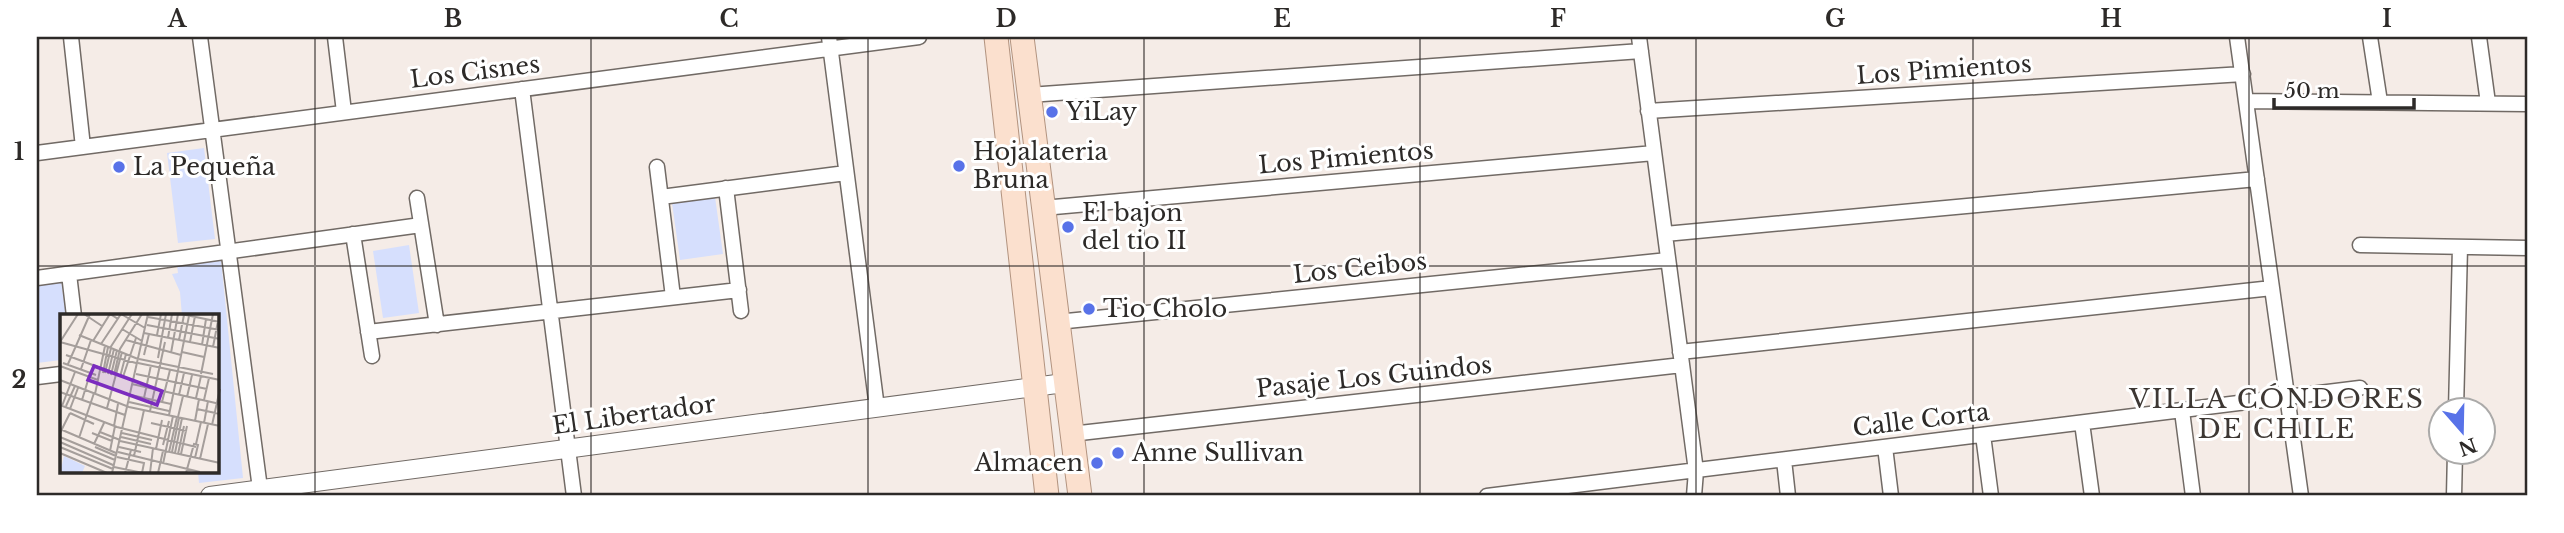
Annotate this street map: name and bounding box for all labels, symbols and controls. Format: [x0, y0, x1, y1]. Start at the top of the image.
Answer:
text: A [167, 5, 188, 33]
text: B [444, 5, 462, 33]
text: C [720, 5, 738, 33]
text: D [995, 5, 1017, 33]
text: E [1273, 5, 1291, 33]
text: F [1550, 5, 1566, 33]
text: G [1825, 5, 1845, 33]
text: H [2100, 5, 2122, 33]
text: I [2382, 5, 2392, 33]
street label: Los Cisnes [408, 49, 541, 94]
street label: Los Pimientos [1855, 49, 2033, 90]
scale bar [2274, 66, 2414, 110]
text: 50 m [2284, 78, 2340, 104]
place label: YiLay [1065, 97, 1138, 126]
marker: YiLay [1044, 104, 1060, 120]
street label: Los Pimientos [1257, 135, 1435, 180]
place label: Hojalateria Bruna [973, 137, 1108, 194]
text: 1 [14, 138, 24, 166]
place label: La Pequeña [133, 152, 276, 181]
marker: Hojalateria Bruna [951, 158, 967, 174]
marker: La Pequeña [111, 159, 127, 175]
place label: El bajon del tio II [1082, 198, 1186, 255]
marker: El bajon del tio II [1060, 219, 1076, 235]
street label: Los Ceibos [1292, 246, 1428, 289]
place label: Tio Cholo [1103, 294, 1227, 323]
marker: Tio Cholo [1081, 301, 1097, 317]
inset map [60, 314, 219, 474]
street label: Pasaje Los Guindos [1255, 350, 1493, 403]
text: 2 [12, 366, 26, 394]
district label: VILLA CÓNDORES DE CHILE [2128, 383, 2425, 445]
street label: El Libertador [551, 389, 718, 440]
north arrow [2428, 396, 2498, 466]
street label: Calle Corta [1851, 397, 1992, 442]
text: N [2455, 433, 2480, 460]
place label: Anne Sullivan [1131, 438, 1304, 467]
marker: Anne Sullivan [1110, 445, 1126, 461]
place label: Almacen [973, 448, 1083, 477]
marker: Almacen [1089, 455, 1105, 471]

